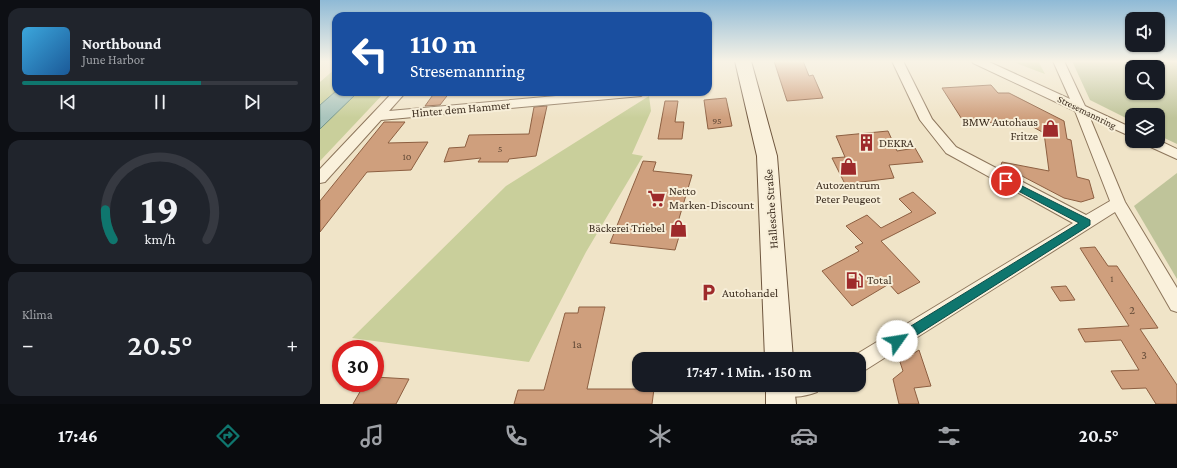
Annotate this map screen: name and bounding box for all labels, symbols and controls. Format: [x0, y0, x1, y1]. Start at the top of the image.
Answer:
map controls [1125, 12, 1165, 148]
button: sound [1125, 12, 1165, 52]
icon: left [344, 28, 396, 80]
text: 110 m [410, 28, 477, 59]
text: Northbound [82, 36, 161, 52]
text: June Harbor [82, 52, 145, 67]
button: search [1125, 60, 1165, 100]
text: Stresemannring [410, 61, 525, 81]
icon: previous [57, 91, 79, 113]
icon: pause [149, 91, 171, 113]
icon: next [241, 91, 263, 113]
street label: Stresemannring [1056, 93, 1118, 131]
street label: Hinter dem Hammer [411, 98, 512, 120]
button: layers [1125, 108, 1165, 148]
house number: 95 [712, 115, 722, 126]
place label: BMW Autohaus Fritze [962, 115, 1038, 143]
shop icon: BMW Autohaus Fritze [1041, 119, 1061, 139]
building icon: DEKRA [856, 133, 876, 153]
place label: DEKRA [879, 136, 914, 150]
house number: 5 [498, 143, 503, 154]
house number: 10 [403, 151, 412, 162]
shop icon: Autozentrum Peter Peugeot [838, 156, 858, 176]
pin [989, 164, 1023, 198]
street label: Hallesche Straße [761, 169, 781, 249]
icon: arrive [995, 170, 1017, 192]
place label: Autozentrum Peter Peugeot [815, 178, 882, 206]
place label: Netto Marken-Discount [669, 184, 755, 212]
text: 19 [141, 186, 179, 232]
supermarket icon: Netto Marken-Discount [646, 188, 666, 208]
shop icon: Bäckerei Triebel [668, 218, 688, 238]
place label: Bäckerei Triebel [589, 221, 665, 235]
text: km/h [145, 231, 176, 247]
fuel station icon: Total [844, 270, 864, 290]
place label: Total [867, 273, 892, 287]
house number: 1 [1110, 273, 1114, 284]
parking icon: Autohandel [699, 283, 719, 303]
place label: Autohandel [722, 286, 778, 300]
house number: 2 [1129, 303, 1135, 317]
text: Klima [22, 307, 53, 322]
position arrow [876, 320, 918, 362]
text: 20.5° [128, 328, 192, 361]
text: − [22, 332, 34, 357]
text: + [286, 332, 298, 357]
house number: 1a [572, 337, 582, 351]
speed limit sign: 30 [332, 340, 384, 392]
house number: 3 [1141, 348, 1147, 362]
text: 17:47 · 1 Min. · 150 m [687, 364, 811, 380]
icon: directions [214, 422, 242, 450]
icon: music [358, 422, 386, 450]
icon: phone [502, 422, 530, 450]
icon: climate [646, 422, 674, 450]
icon: car [790, 422, 818, 450]
icon: filters [935, 422, 963, 450]
text: 17:46 [58, 426, 98, 446]
text: 20.5° [1079, 426, 1119, 446]

